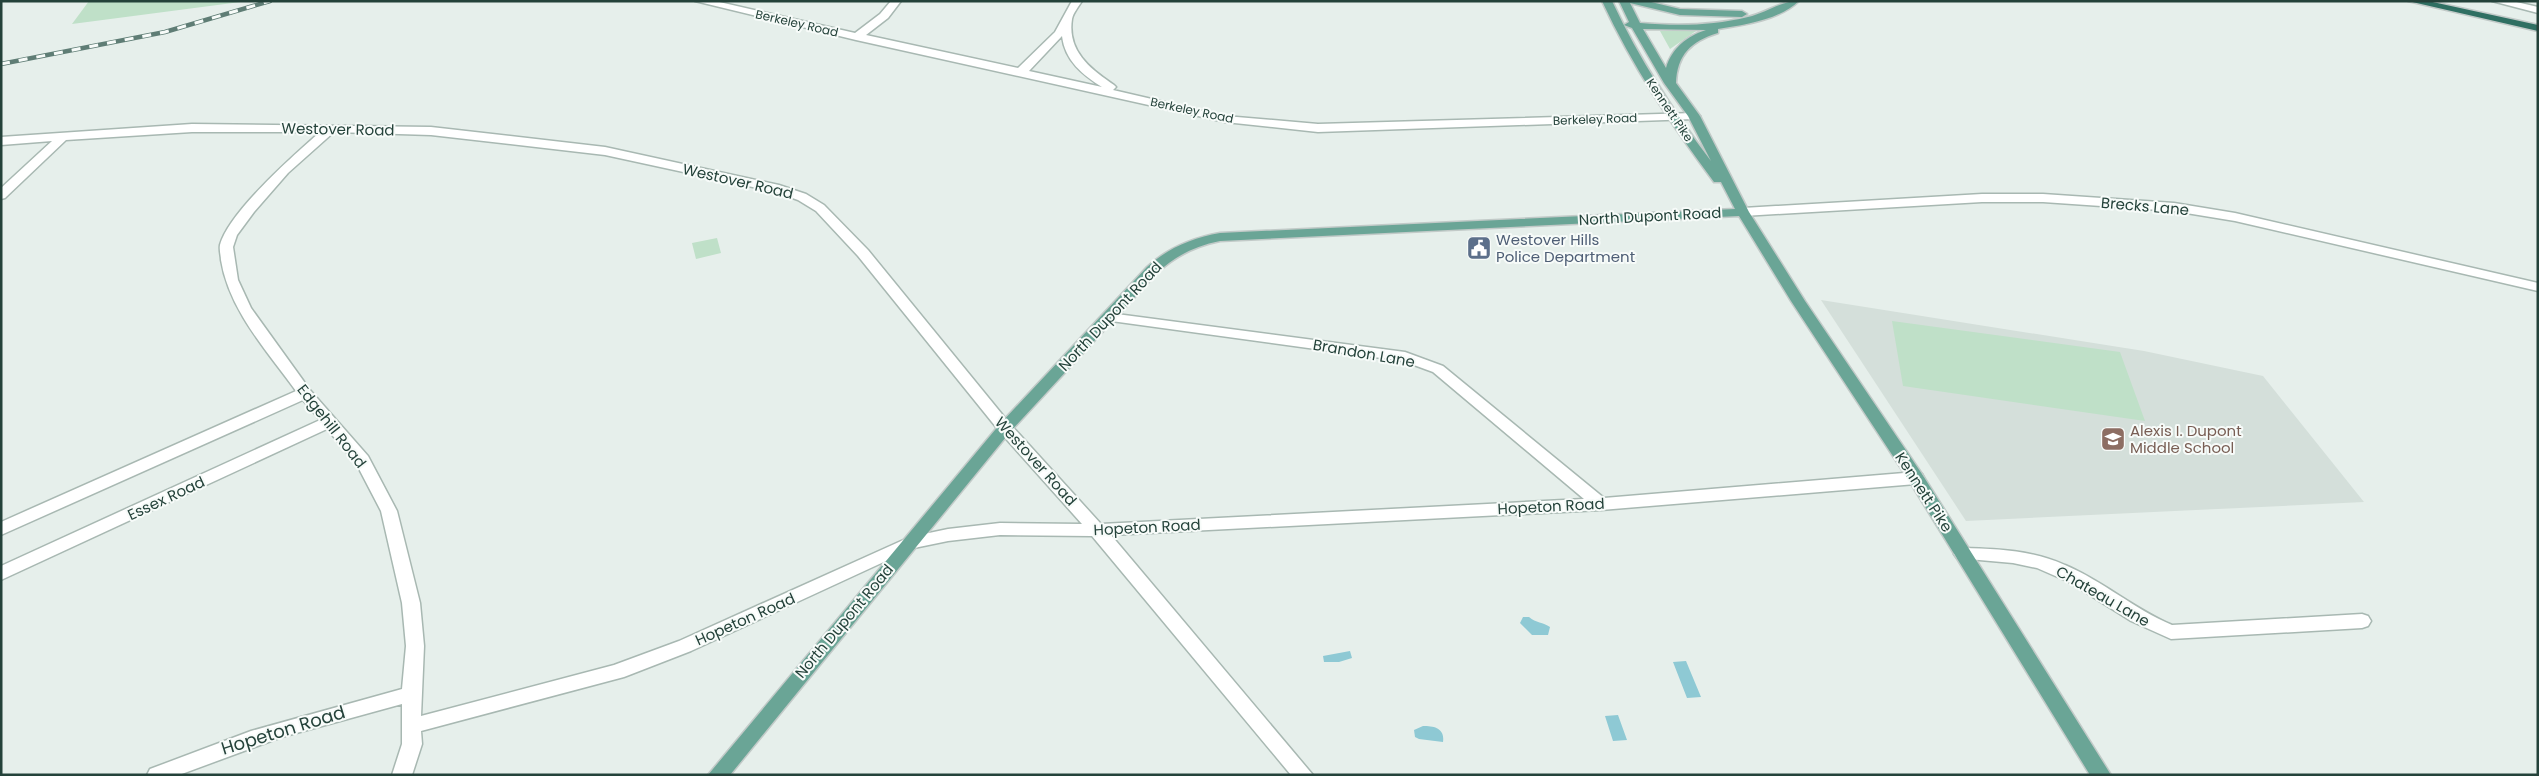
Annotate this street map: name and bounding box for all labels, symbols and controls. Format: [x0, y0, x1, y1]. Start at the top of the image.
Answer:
street label: Berkeley Road [754, 5, 840, 41]
street label: Kennett Pike [1643, 75, 1697, 145]
street label: Berkeley Road [1149, 93, 1235, 127]
street label: Berkeley Road [1553, 109, 1637, 129]
street label: Westover Road [281, 118, 395, 140]
street label: Westover Road [681, 158, 795, 204]
street label: Brecks Lane [2100, 192, 2190, 220]
street label: North Dupont Road [1578, 202, 1722, 230]
place label: Westover Hills Police Department [1496, 229, 1635, 267]
public building icon: Westover Hills Police Department [1466, 235, 1492, 261]
street label: North Dupont Road [1054, 257, 1166, 375]
street label: Brandon Lane [1311, 334, 1417, 372]
street label: Edgehill Road [293, 380, 371, 472]
street label: Westover Road [990, 412, 1082, 510]
place label: Alexis I. Dupont Middle School [2130, 420, 2242, 458]
school or university icon: Alexis I. Dupont Middle School [2100, 426, 2126, 452]
street label: Kennett Pike [1890, 448, 1958, 536]
street label: Essex Road [124, 471, 208, 525]
street label: Hopeton Road [1497, 493, 1605, 519]
street label: Hopeton Road [1093, 514, 1201, 540]
street label: North Dupont Road [790, 560, 898, 682]
street label: Chateau Lane [2052, 561, 2154, 631]
street label: Hopeton Road [692, 588, 798, 650]
street label: Hopeton Road [218, 699, 348, 761]

